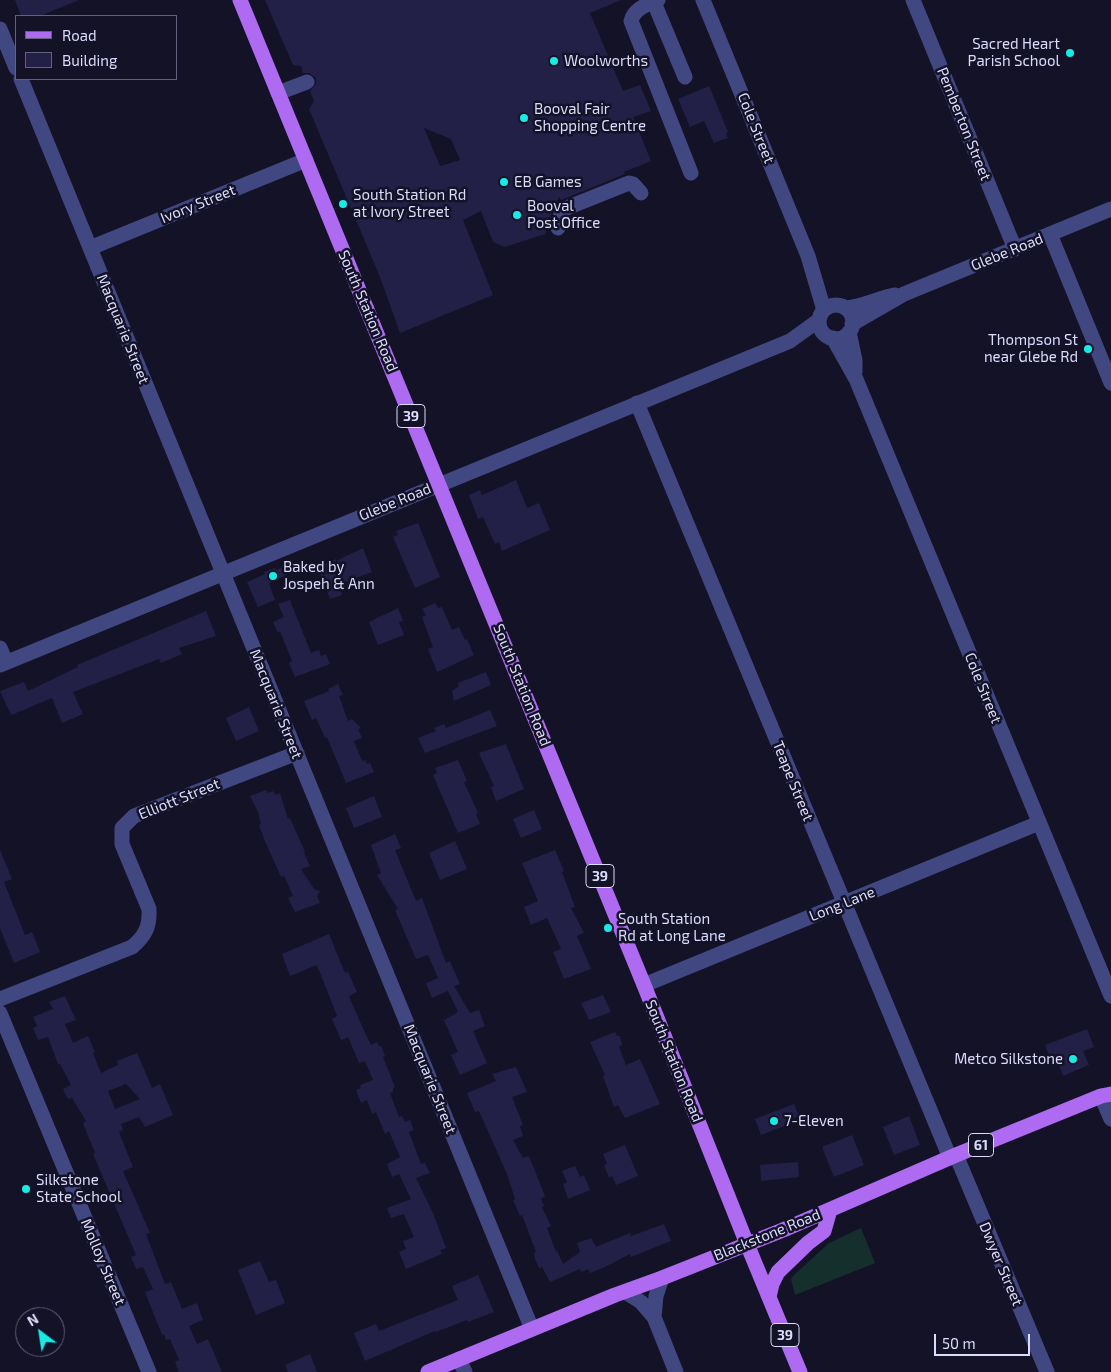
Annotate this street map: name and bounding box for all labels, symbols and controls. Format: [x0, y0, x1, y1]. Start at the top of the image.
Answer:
legend [15, 15, 178, 80]
text: Road [62, 26, 97, 44]
place label: Sacred Heart Parish School [968, 35, 1060, 70]
marker: Sacred Heart Parish School [1064, 47, 1076, 59]
text: Building [62, 51, 117, 69]
place label: Woolworths [564, 52, 648, 70]
marker: Woolworths [548, 55, 560, 67]
street label: Pemberton Street [933, 65, 995, 183]
street label: Cole Street [734, 90, 778, 166]
place label: Booval Fair Shopping Centre [534, 100, 646, 135]
marker: Booval Fair Shopping Centre [518, 112, 530, 124]
place label: EB Games [514, 173, 582, 191]
marker: EB Games [498, 176, 510, 188]
street label: Ivory Street [158, 181, 238, 227]
place label: South Station Rd at Ivory Street [353, 186, 466, 221]
place label: Booval Post Office [527, 197, 600, 232]
marker: South Station Rd at Ivory Street [337, 198, 349, 210]
marker: Booval Post Office [511, 209, 523, 221]
street label: Glebe Road [968, 229, 1046, 275]
street label: South Station Road [334, 248, 402, 374]
street label: Macquarie Street [93, 271, 153, 387]
place label: Thompson St near Glebe Rd [984, 331, 1078, 366]
marker: Thompson St near Glebe Rd [1082, 343, 1094, 355]
road number: 39 [397, 404, 425, 428]
street label: Glebe Road [356, 479, 434, 525]
place label: Baked by Jospeh & Ann [283, 558, 375, 593]
marker: Baked by Jospeh & Ann [267, 570, 279, 582]
street label: South Station Road [489, 621, 555, 749]
street label: Macquarie Street [246, 646, 306, 762]
street label: Cole Street [961, 650, 1005, 726]
street label: Teape Street [769, 738, 817, 824]
street label: Elliott Street [136, 775, 222, 823]
road number: 39 [586, 864, 614, 888]
street label: Long Lane [806, 883, 878, 925]
place label: South Station Rd at Long Lane [618, 910, 726, 945]
marker: South Station Rd at Long Lane [602, 922, 614, 934]
street label: South Station Road [641, 997, 707, 1125]
street label: Macquarie Street [400, 1021, 460, 1137]
place label: Metco Silkstone [954, 1050, 1063, 1068]
marker: Metco Silkstone [1067, 1053, 1079, 1065]
place label: 7-Eleven [784, 1112, 844, 1130]
marker: 7-Eleven [768, 1115, 780, 1127]
road number: 61 [968, 1134, 994, 1156]
place label: Silkstone State School [36, 1171, 121, 1206]
marker: Silkstone State School [20, 1183, 32, 1195]
street label: Blackstone Road [711, 1205, 823, 1265]
street label: Molloy Street [77, 1216, 129, 1308]
street label: Dwyer Street [975, 1219, 1027, 1309]
north arrow [15, 1307, 65, 1357]
text: N [24, 1310, 41, 1329]
road number: 39 [771, 1324, 799, 1346]
scale bar [936, 1324, 1032, 1356]
text: 50 m [942, 1334, 976, 1352]

